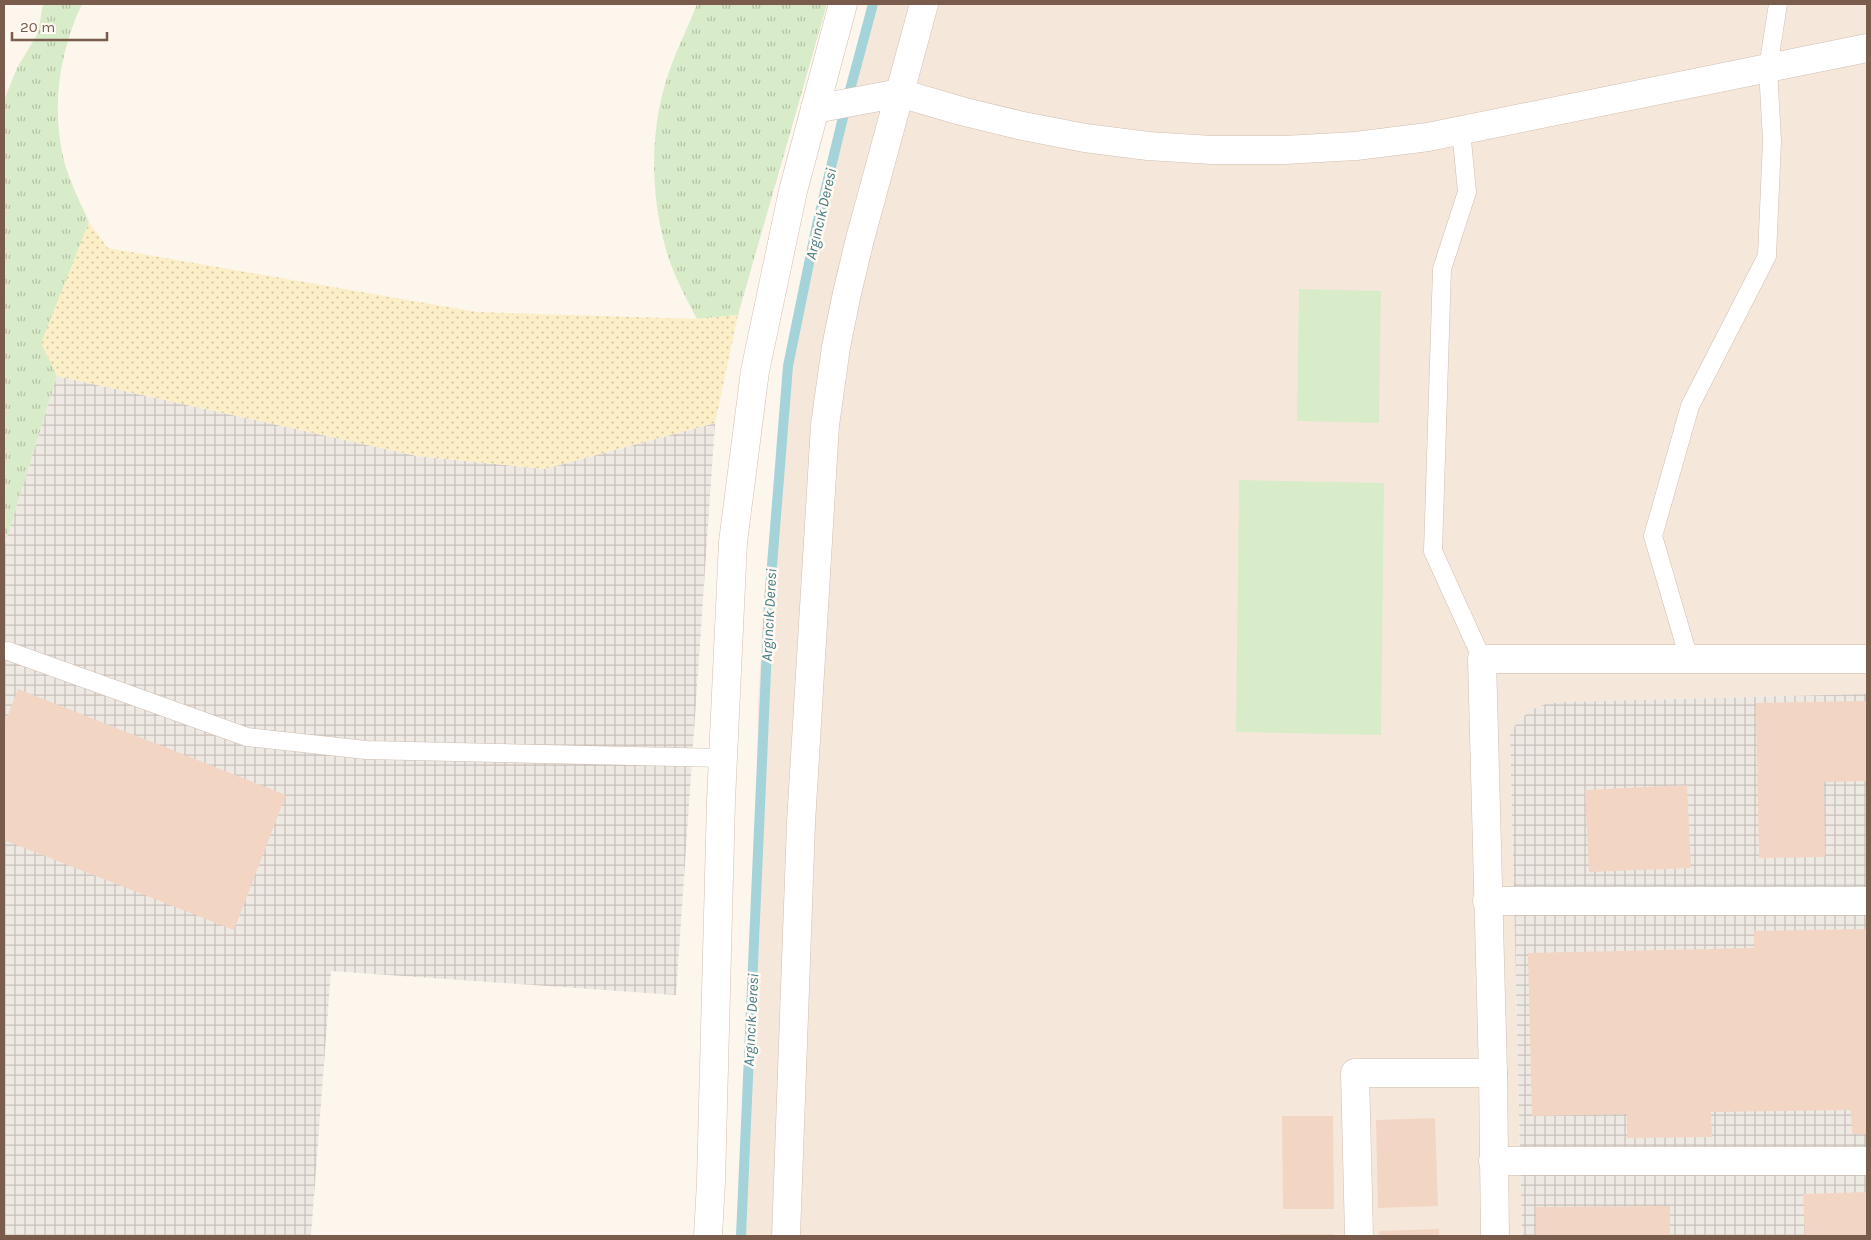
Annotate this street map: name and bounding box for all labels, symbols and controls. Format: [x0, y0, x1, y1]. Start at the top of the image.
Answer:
scale bar [12, 10, 108, 42]
text: 20 m [20, 18, 55, 36]
water label: Argıncık Deresi [802, 166, 840, 262]
water label: Argıncık Deresi [758, 568, 780, 662]
water label: Argıncık Deresi [740, 973, 762, 1067]

